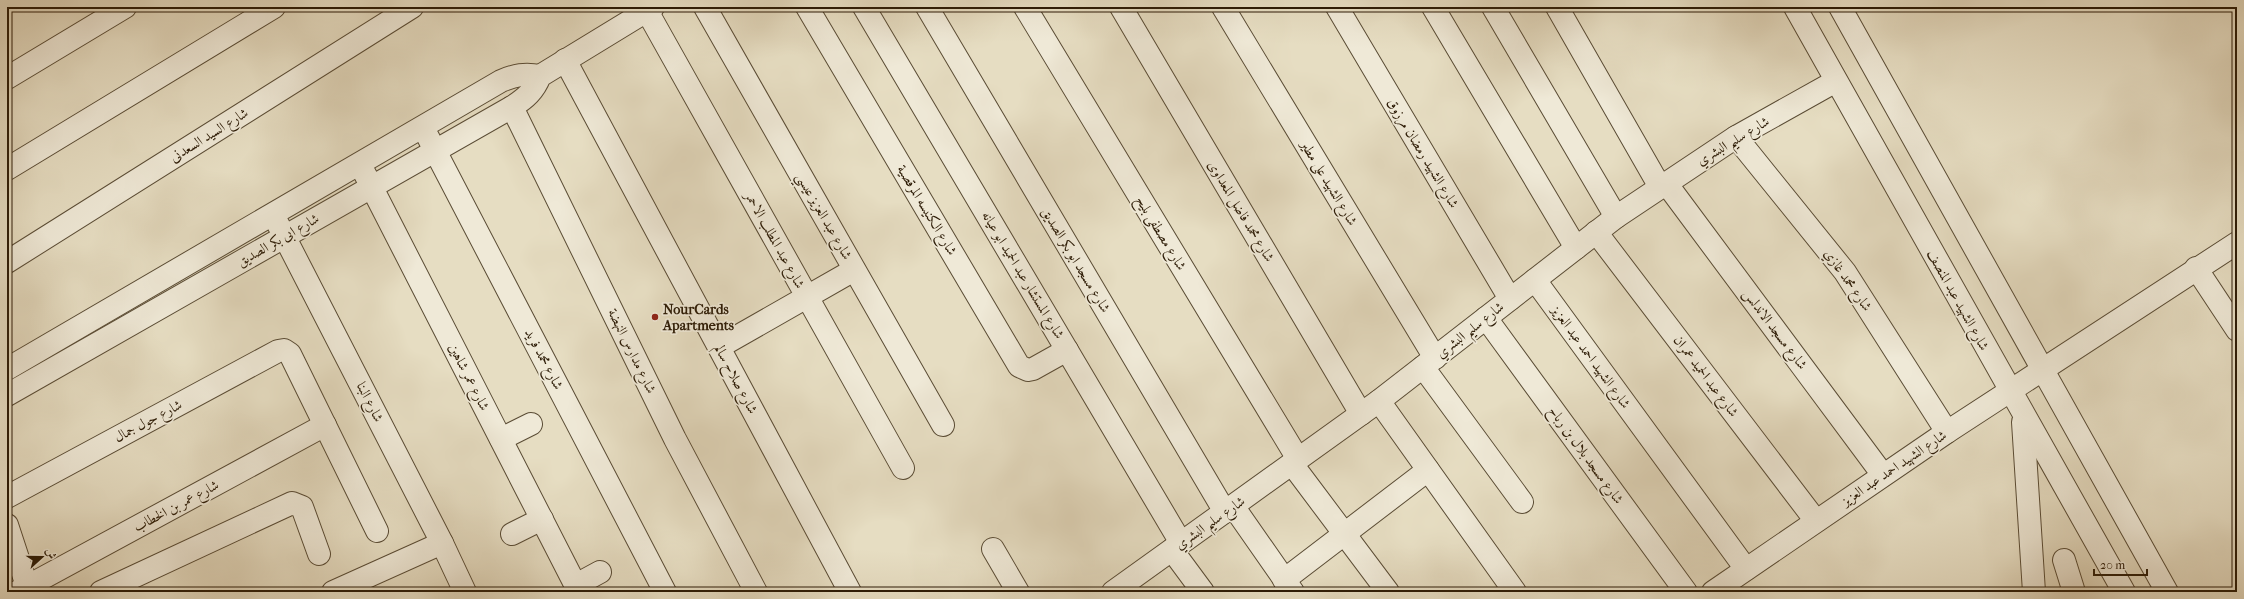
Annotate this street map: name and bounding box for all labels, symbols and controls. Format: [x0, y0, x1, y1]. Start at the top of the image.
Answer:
street label: شارع الشهيد رمضان مرزوق [1381, 95, 1463, 213]
street label: شارع السيد السعدنى [167, 104, 253, 168]
street label: شارع سليم البشري [1694, 113, 1775, 174]
street label: شارع الشهيد على مطير [1293, 136, 1361, 230]
street label: شارع محمد فاضل المعداوى [1201, 157, 1278, 266]
street label: شارع الكنيسه المرقصية [891, 162, 961, 260]
street label: شارع عبد العزيز عيسي [788, 169, 856, 265]
street label: شارع عبد المطلب الاحمر [738, 187, 809, 293]
street label: شارع مصطفى بليح [1129, 193, 1190, 275]
street label: شارع مسجد ابو بكر الصديق [1035, 204, 1114, 317]
street label: شارع المستشار عبد الحميد ابو عيانه [976, 208, 1068, 344]
street label: شارع ابى بكر الصديق [234, 210, 324, 273]
street label: شارع محمد غازي [1818, 246, 1876, 316]
street label: شارع الشهيد عبد المنصف [1921, 247, 1993, 355]
street label: شارع مسجد الاندلس [1737, 285, 1811, 374]
street label: شارع سليم البشري [1433, 298, 1510, 366]
street label: شارع الشهيد احمد عبد العزيز [1544, 300, 1634, 414]
place label: NourCards Apartments [662, 301, 735, 334]
street label: شارع مدارس النهضة [601, 306, 660, 398]
marker: NourCards Apartments [650, 312, 660, 322]
street label: شارع محمد فريد [518, 326, 567, 394]
street label: شارع عبد الحميد عمران [1667, 332, 1742, 422]
street label: شارع عمر شاهين [442, 341, 493, 415]
street label: شارع صلاح سالم [707, 341, 761, 419]
street label: شارع البنا [350, 379, 387, 426]
street label: شارع جول جمال [111, 396, 186, 449]
street label: شارع مسجد بلال بن رباح [1542, 403, 1627, 510]
street label: شارع الشهيد احمد عبد العزيز [1836, 426, 1952, 513]
street label: شارع عمر بن الخطاب [130, 476, 223, 538]
street label: شارع سليم البشري [1172, 493, 1251, 557]
north arrow [22, 537, 62, 577]
text: ش [43, 546, 59, 561]
scale bar [2094, 551, 2147, 577]
text: 20 m [2100, 558, 2125, 572]

